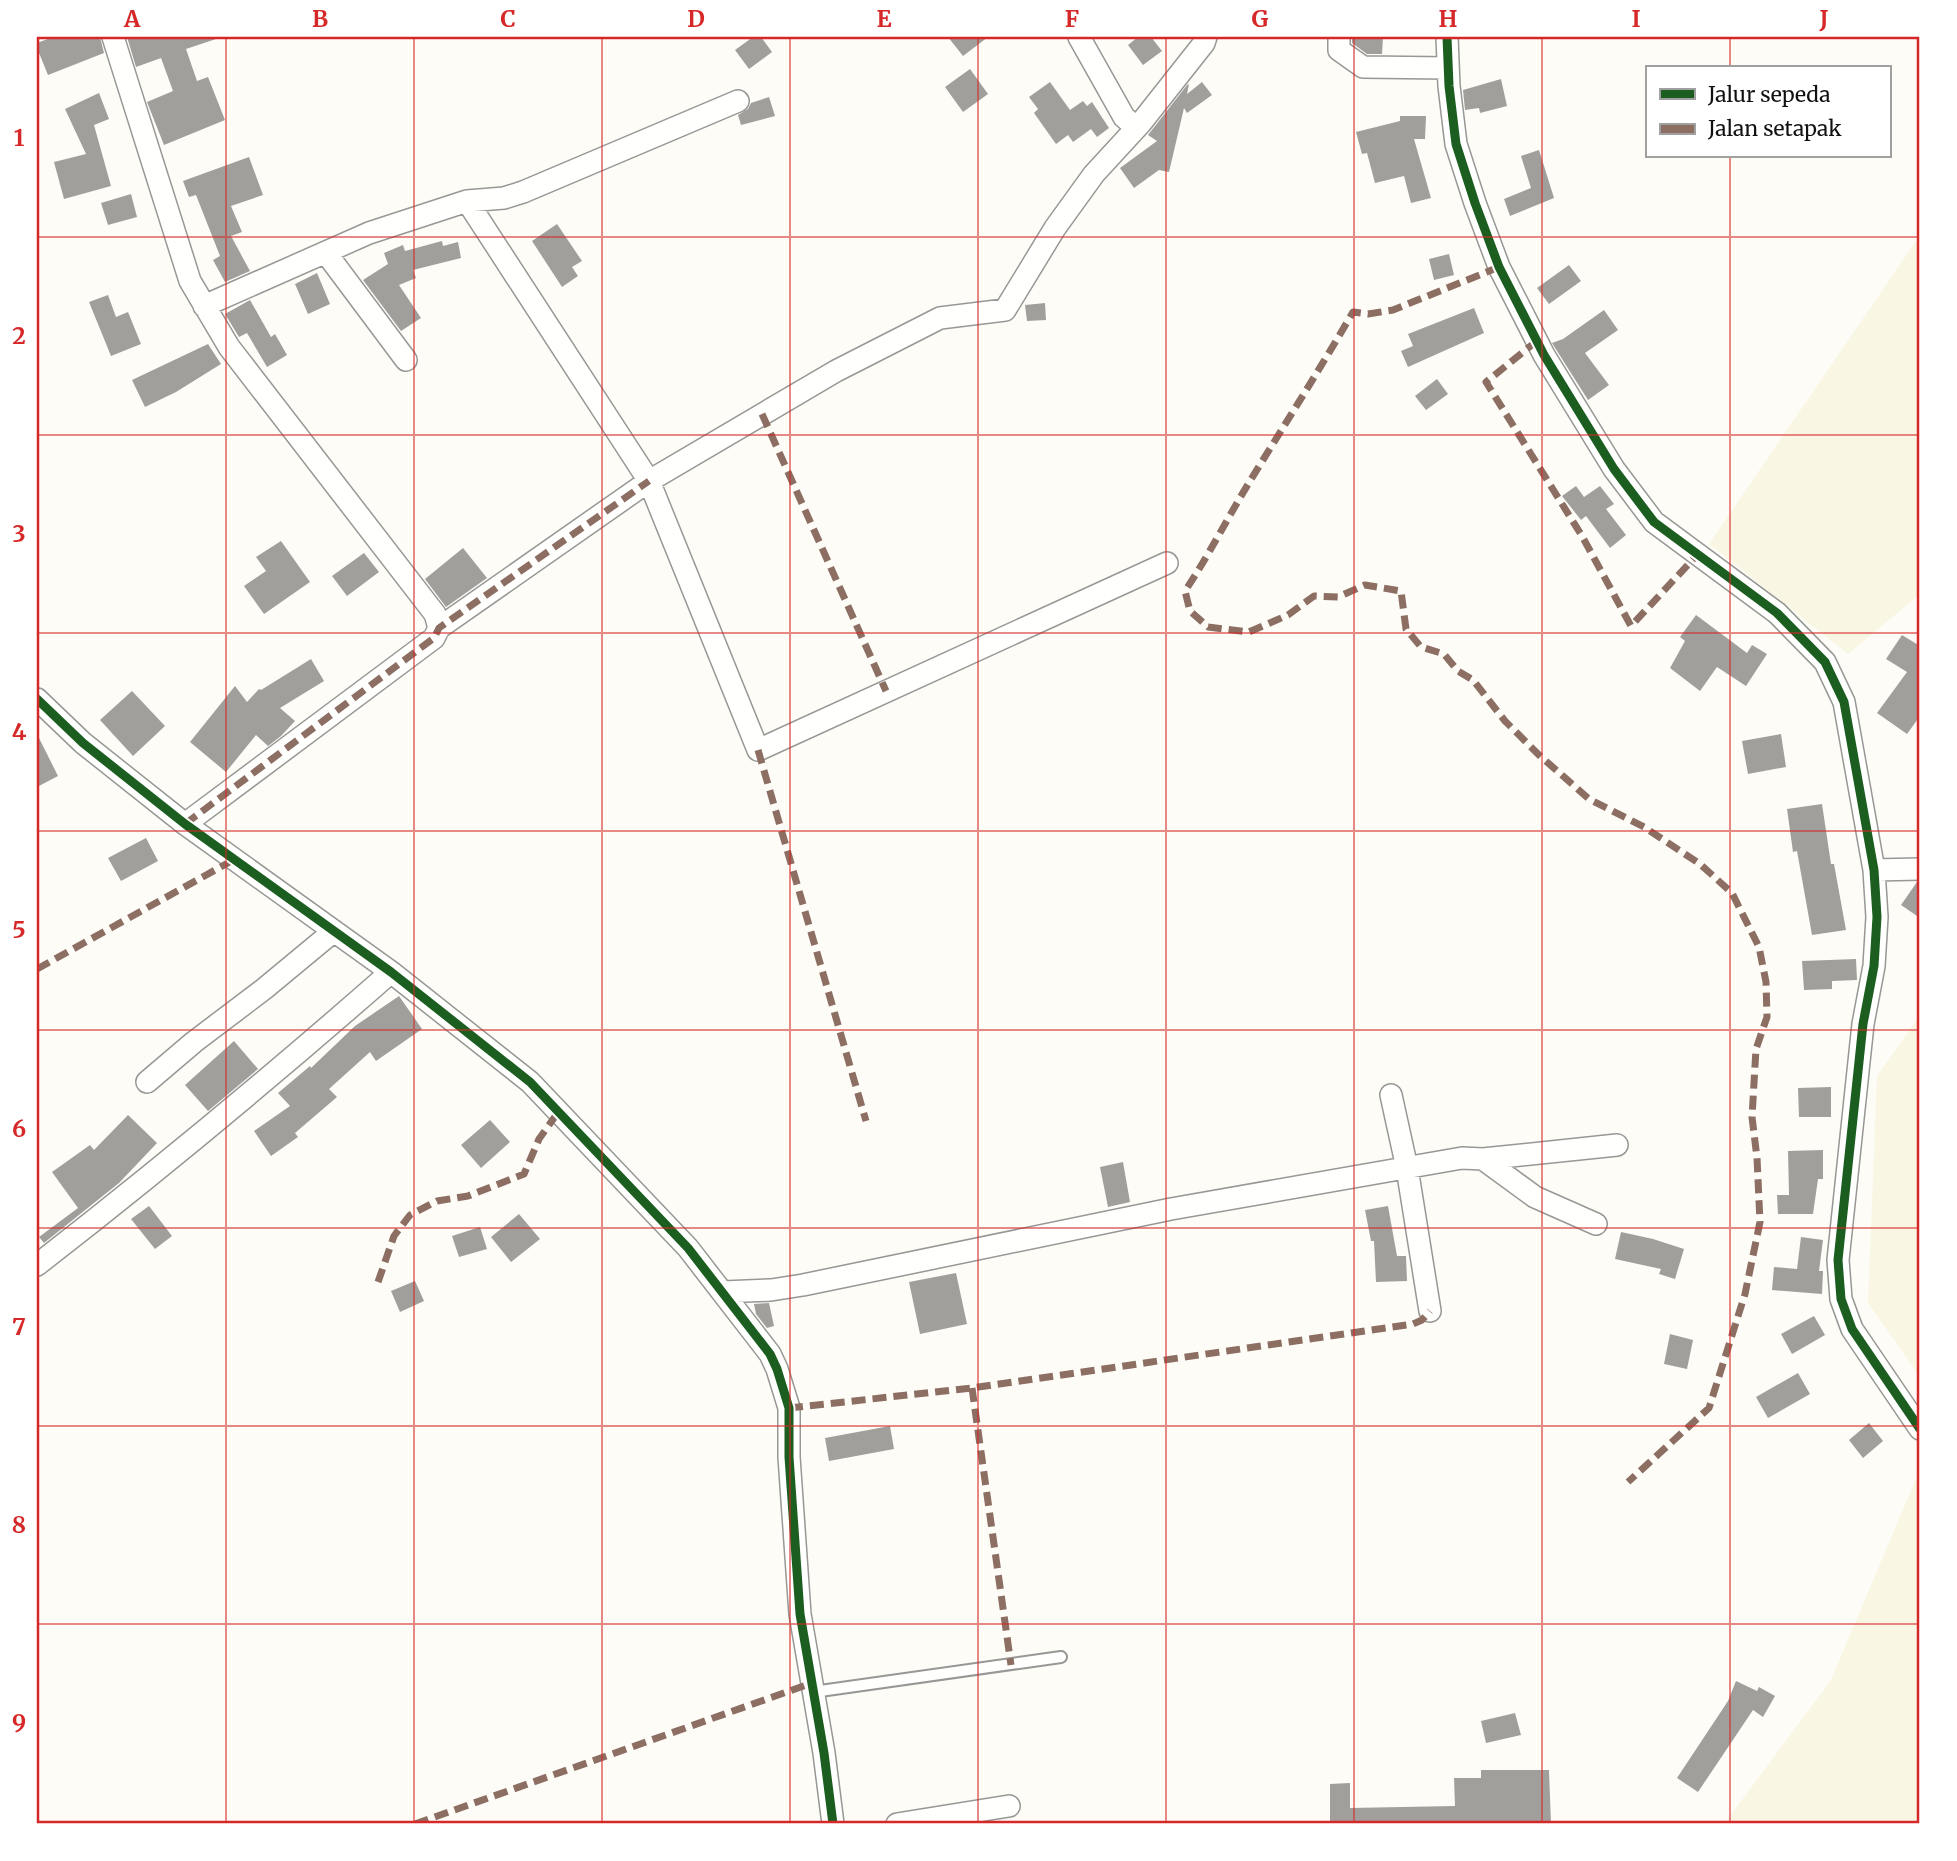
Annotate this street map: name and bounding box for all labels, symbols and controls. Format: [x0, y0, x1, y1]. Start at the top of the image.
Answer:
text: A [123, 4, 141, 33]
text: B [312, 4, 328, 33]
text: C [500, 4, 516, 33]
text: D [687, 4, 705, 33]
text: E [876, 4, 892, 33]
text: F [1065, 4, 1079, 33]
text: G [1252, 4, 1269, 33]
text: H [1439, 4, 1458, 33]
text: I [1631, 4, 1641, 33]
text: J [1818, 4, 1829, 33]
legend [1646, 66, 1890, 158]
text: Jalur sepeda [1707, 81, 1830, 108]
text: Jalan setapak [1707, 115, 1842, 142]
text: 1 [14, 123, 25, 152]
text: 2 [12, 321, 26, 350]
text: 3 [12, 519, 26, 548]
text: 4 [12, 717, 27, 746]
text: 5 [12, 915, 26, 944]
text: 6 [12, 1114, 26, 1143]
text: 7 [12, 1312, 26, 1341]
text: 8 [12, 1510, 26, 1539]
text: 9 [12, 1708, 26, 1737]

